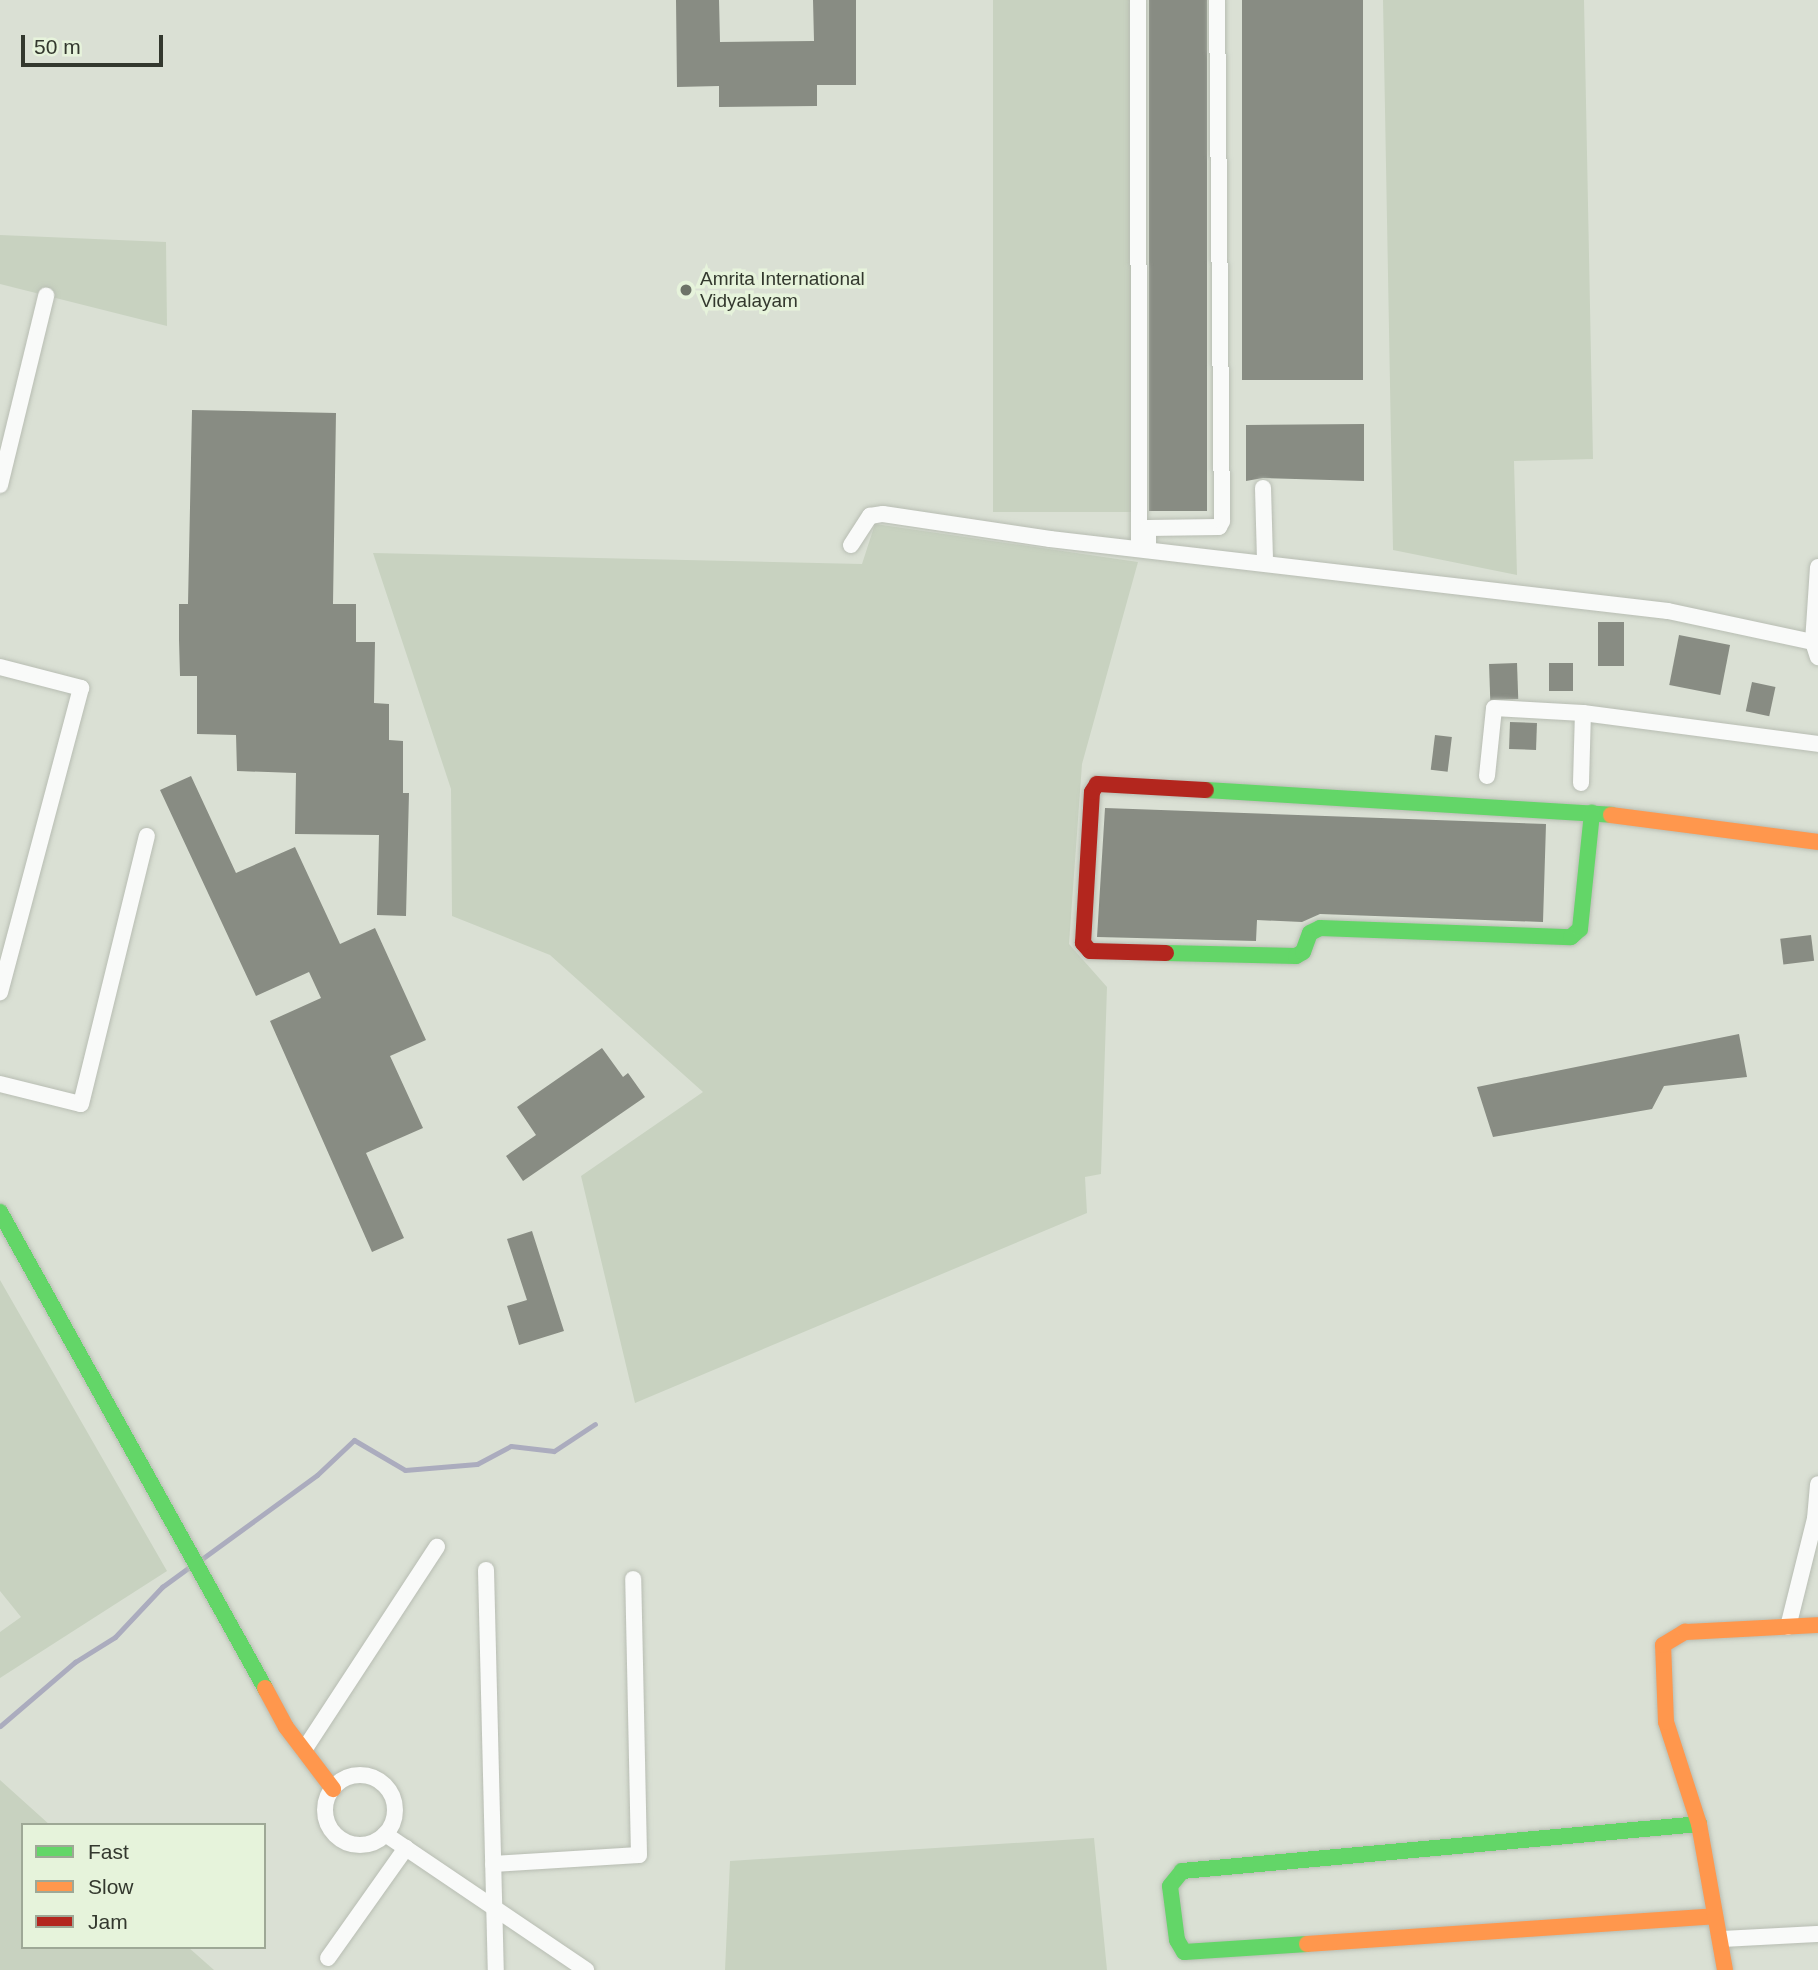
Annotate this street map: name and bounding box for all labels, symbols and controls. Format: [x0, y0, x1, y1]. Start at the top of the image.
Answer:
scale bar [24, 21, 166, 65]
text: 50 m [34, 35, 81, 58]
place label: Amrita International Vidyalayam [700, 268, 865, 312]
marker: Amrita International Vidyalayam [678, 282, 694, 298]
legend [21, 1823, 266, 1949]
text: Fast [88, 1840, 129, 1863]
text: Slow [88, 1875, 134, 1898]
text: Jam [88, 1910, 128, 1933]

